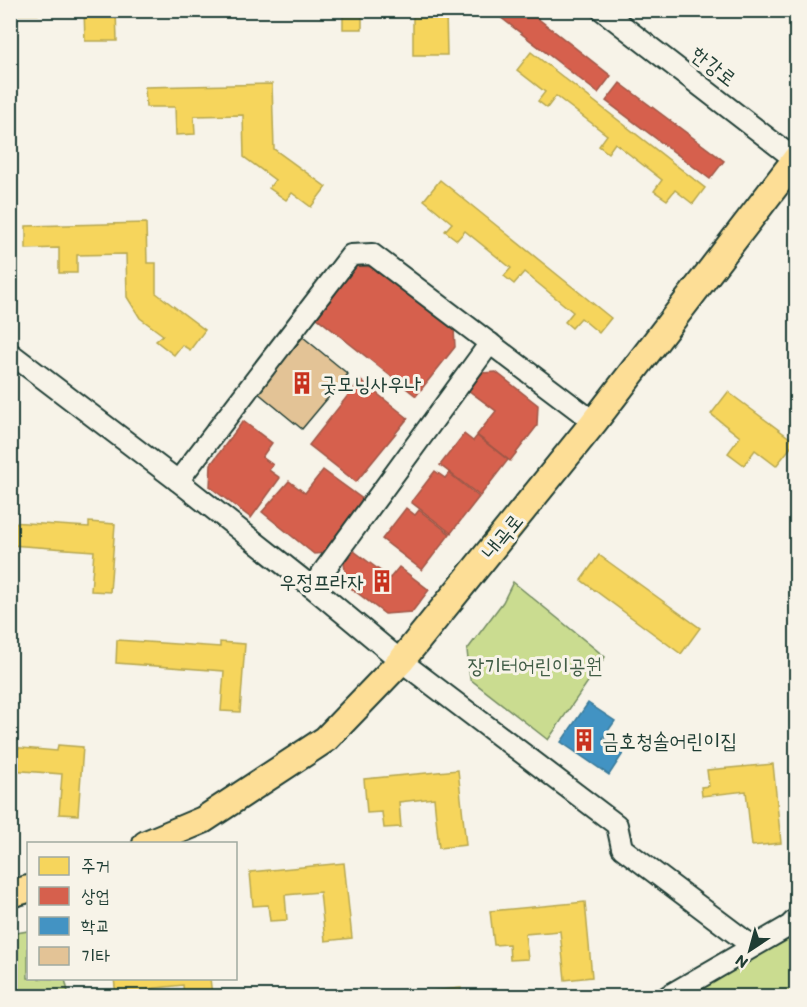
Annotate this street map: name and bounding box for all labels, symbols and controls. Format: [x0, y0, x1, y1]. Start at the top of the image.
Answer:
street label: 한강로 [686, 41, 742, 91]
building icon: 굿모닝사우나 [289, 370, 315, 396]
place label: 굿모닝사우나 [320, 371, 421, 396]
street label: 내곡로 [476, 508, 528, 564]
building icon: 우정프라자 [369, 568, 395, 594]
place label: 우정프라자 [280, 569, 364, 594]
park label: 장기터어린이공원 [467, 653, 603, 678]
building icon: 금호청솔어린이집 [571, 727, 597, 753]
place label: 금호청솔어린이집 [602, 728, 737, 753]
legend [27, 842, 237, 980]
text: 주거 [81, 855, 110, 877]
text: 상업 [81, 885, 110, 907]
text: 학교 [81, 915, 110, 937]
north arrow [720, 920, 780, 980]
text: 기타 [81, 945, 110, 967]
text: N [732, 951, 751, 973]

